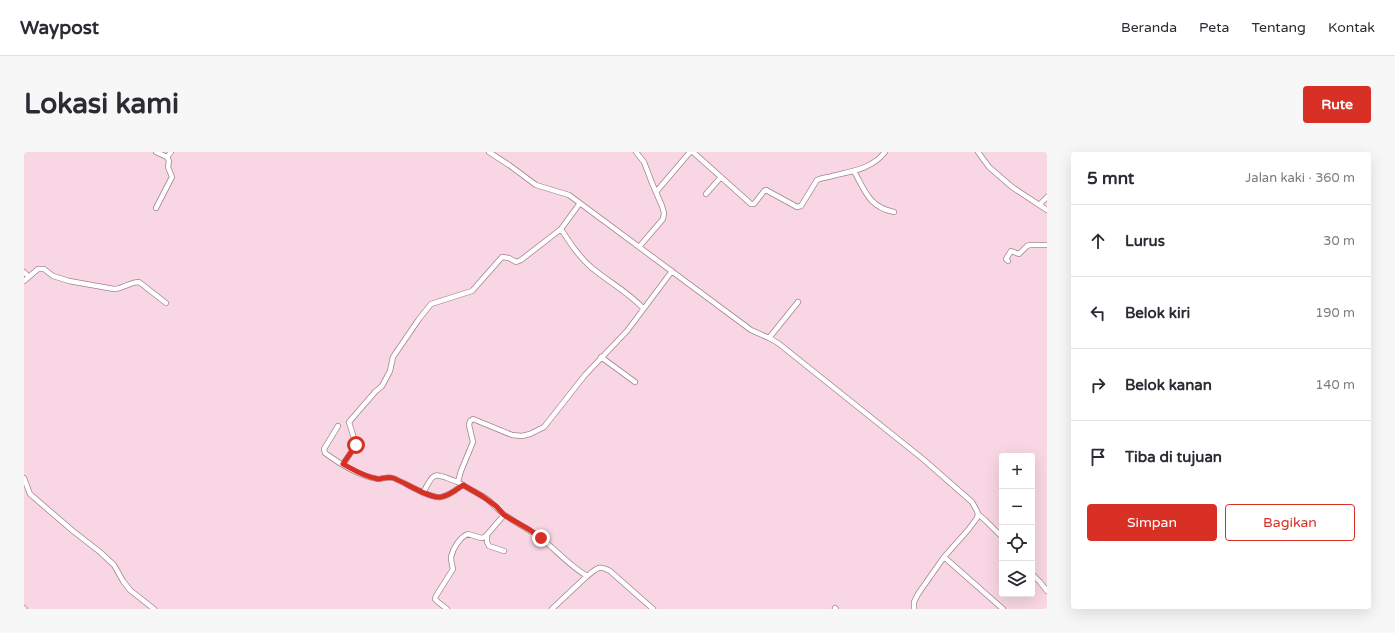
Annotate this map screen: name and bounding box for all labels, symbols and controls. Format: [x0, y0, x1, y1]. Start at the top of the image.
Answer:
text: Waypost [20, 17, 99, 39]
text: Beranda [1121, 19, 1177, 36]
text: Peta [1199, 19, 1229, 36]
text: Tentang [1251, 19, 1306, 36]
text: Kontak [1328, 19, 1375, 36]
button: Rute [1303, 86, 1371, 123]
text: Lokasi kami [24, 87, 179, 121]
text: 5 mnt [1087, 168, 1134, 189]
text: Jalan kaki · 360 m [1245, 170, 1355, 186]
icon: ahead [1087, 230, 1109, 252]
text: Lurus [1125, 232, 1165, 250]
text: 30 m [1323, 233, 1355, 249]
icon: left [1087, 302, 1109, 324]
text: Belok kiri [1125, 304, 1190, 322]
text: 190 m [1315, 305, 1355, 321]
icon: right [1087, 374, 1109, 396]
text: Belok kanan [1125, 376, 1212, 394]
text: 140 m [1315, 377, 1355, 393]
route start [347, 436, 365, 454]
icon: arrive [1087, 446, 1109, 468]
text: Tiba di tujuan [1125, 448, 1222, 466]
map controls [999, 453, 1035, 597]
button: + [999, 453, 1035, 489]
button: − [999, 489, 1035, 525]
button: Simpan [1087, 504, 1217, 541]
button: Bagikan [1225, 504, 1355, 541]
button: locate [999, 525, 1035, 561]
route end [532, 529, 550, 547]
button: layers [999, 561, 1035, 597]

